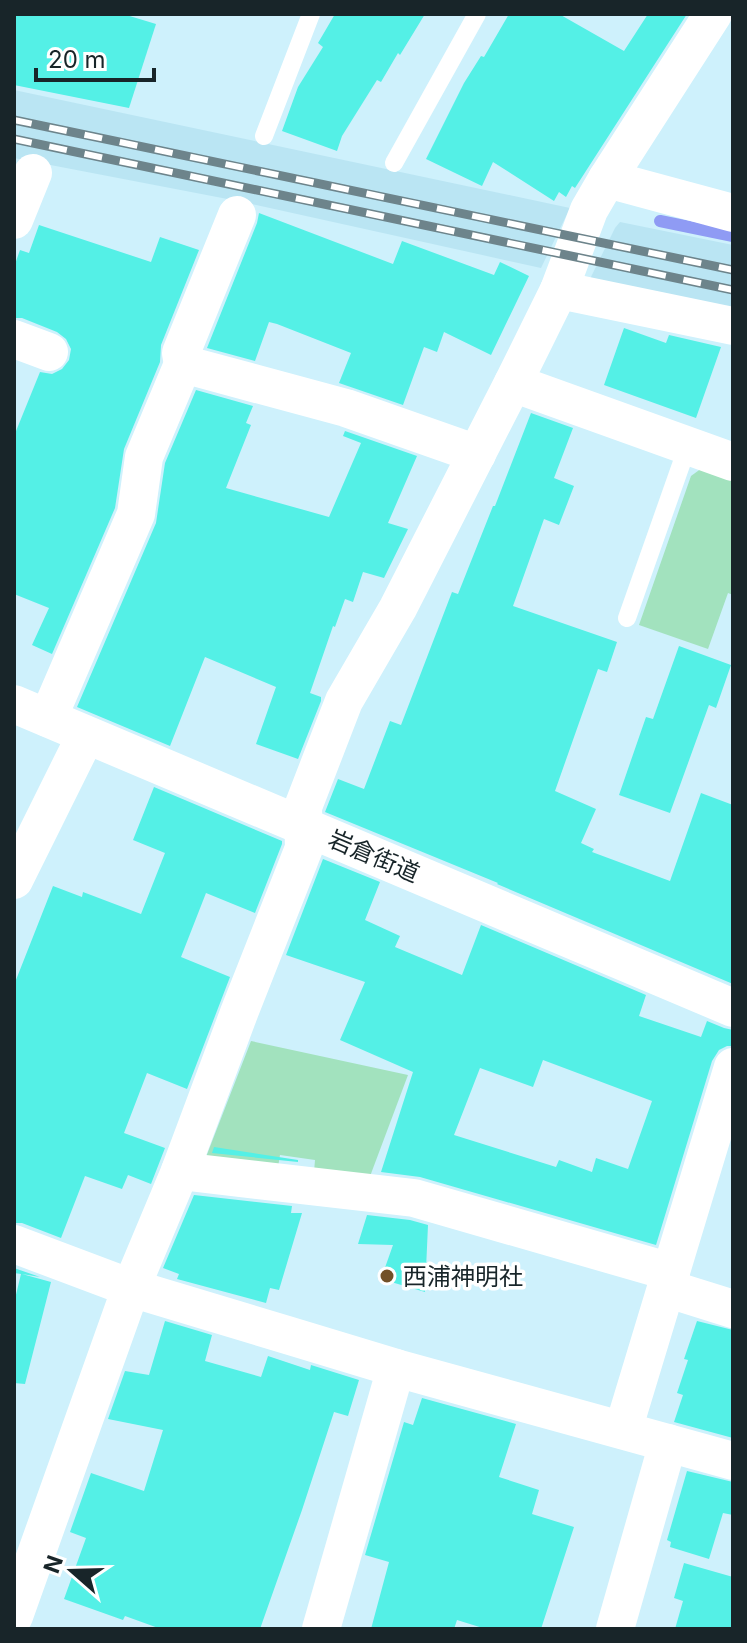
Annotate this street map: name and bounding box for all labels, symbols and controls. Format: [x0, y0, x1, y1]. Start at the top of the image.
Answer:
scale bar [36, 32, 154, 82]
text: 20 m [48, 45, 106, 74]
street label: 岩倉街道 [324, 824, 424, 888]
place label: 西浦神明社 [403, 1262, 523, 1291]
marker: 西浦神明社 [378, 1267, 396, 1285]
north arrow [32, 1531, 112, 1611]
text: N [38, 1552, 68, 1576]

